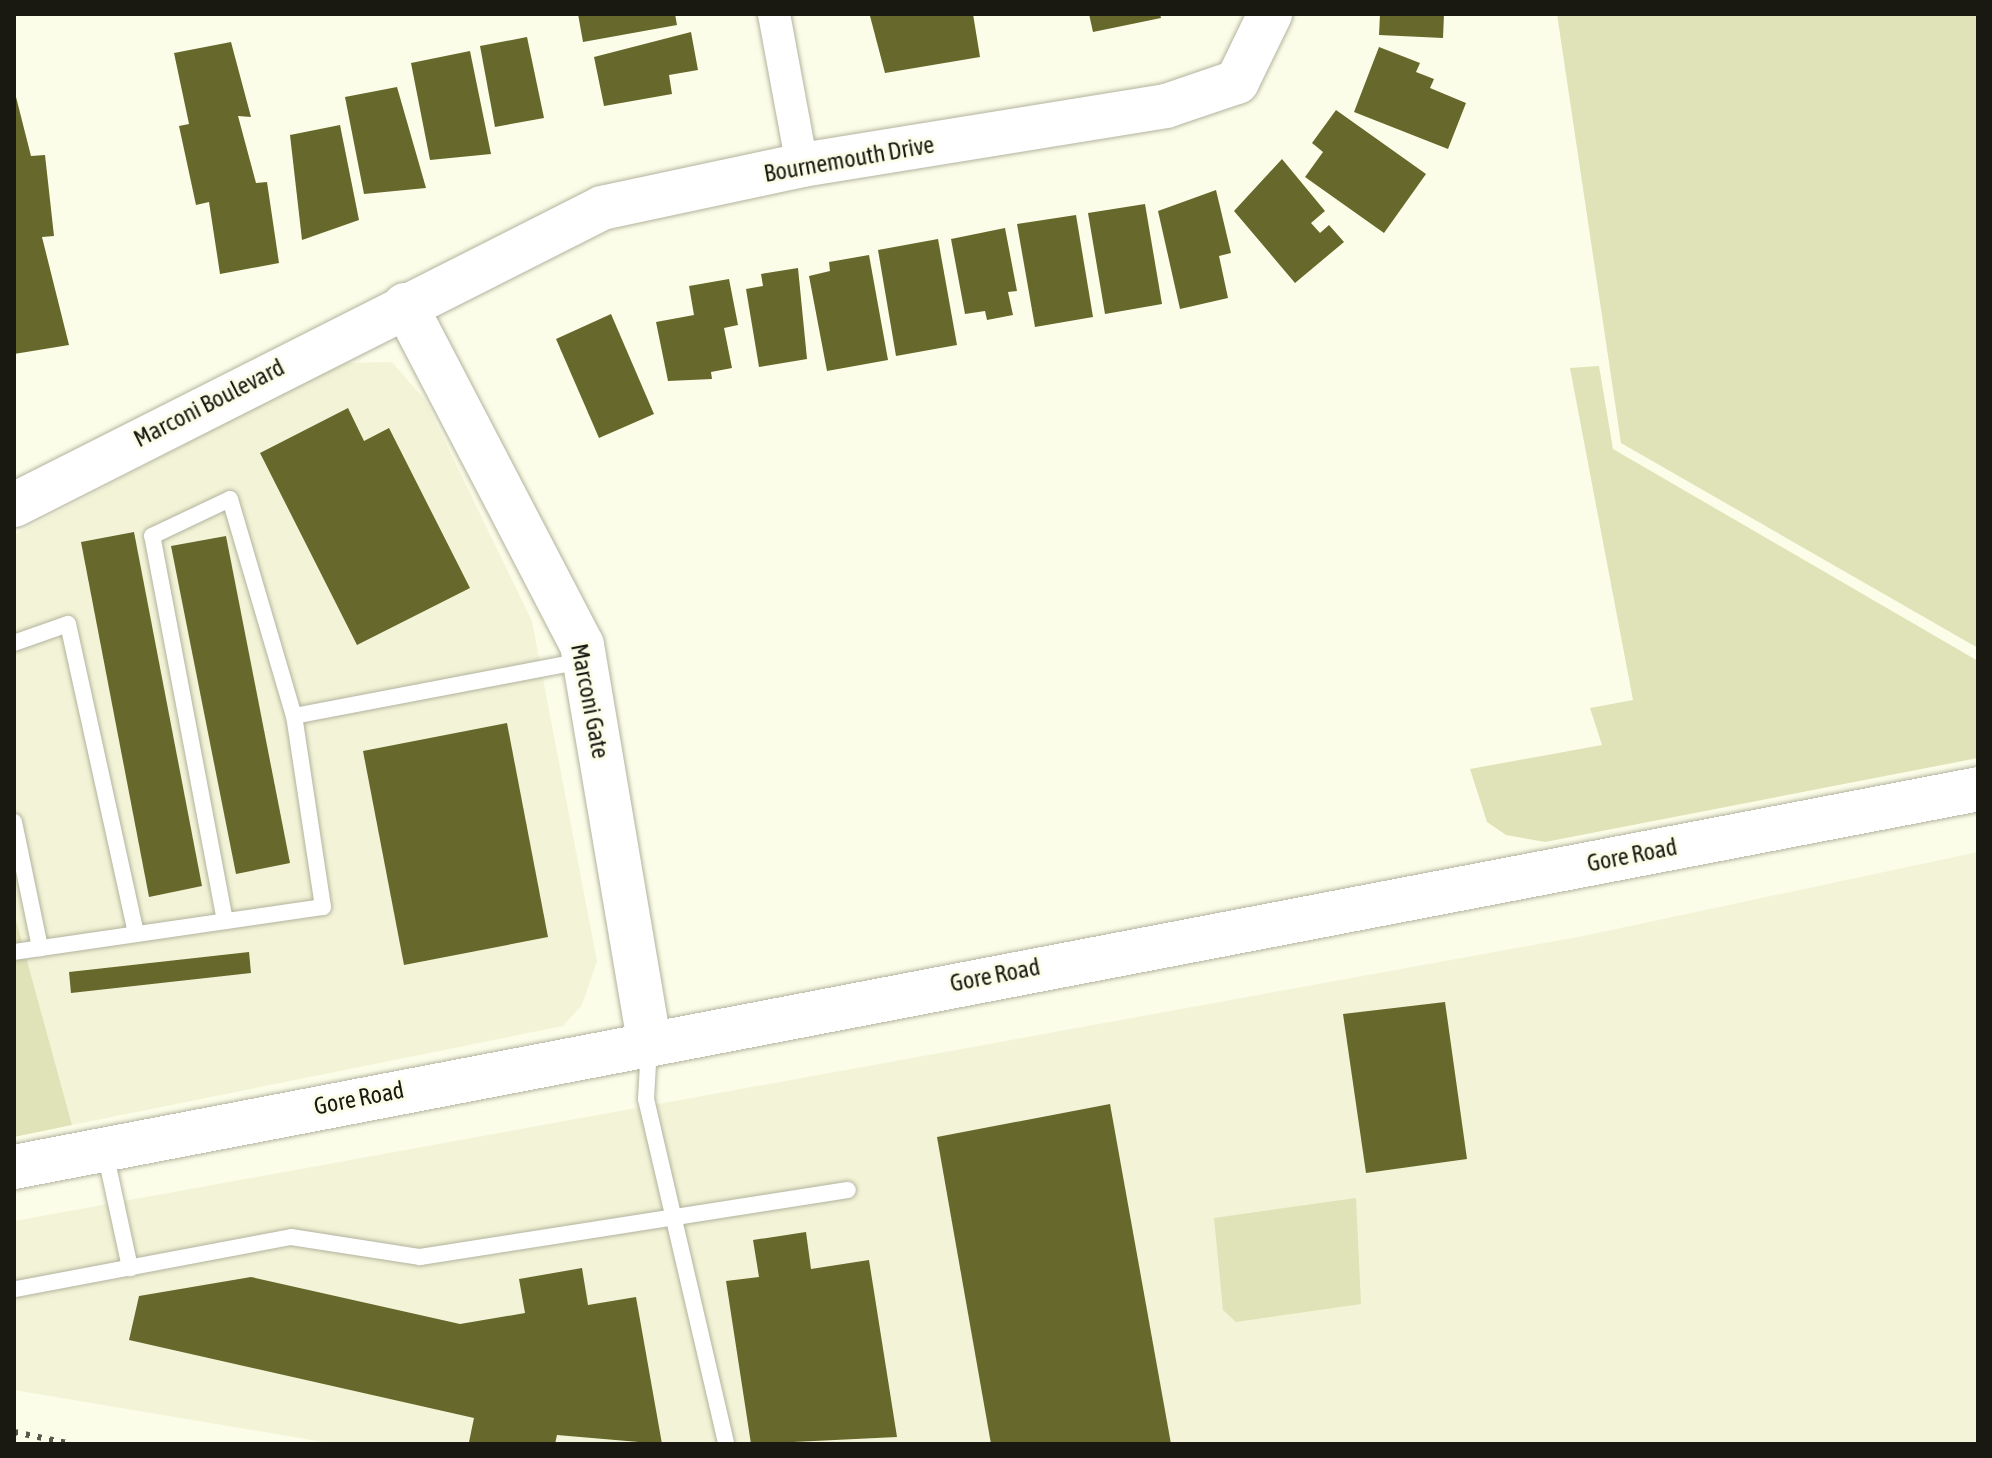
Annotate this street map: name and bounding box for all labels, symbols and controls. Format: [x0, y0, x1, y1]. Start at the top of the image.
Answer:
street label: Bournemouth Drive [762, 130, 936, 188]
street label: Marconi Boulevard [129, 353, 289, 453]
street label: Marconi Gate [565, 641, 615, 761]
street label: Gore Road [1585, 832, 1679, 878]
street label: Gore Road [948, 952, 1042, 998]
street label: Gore Road [312, 1075, 406, 1121]

